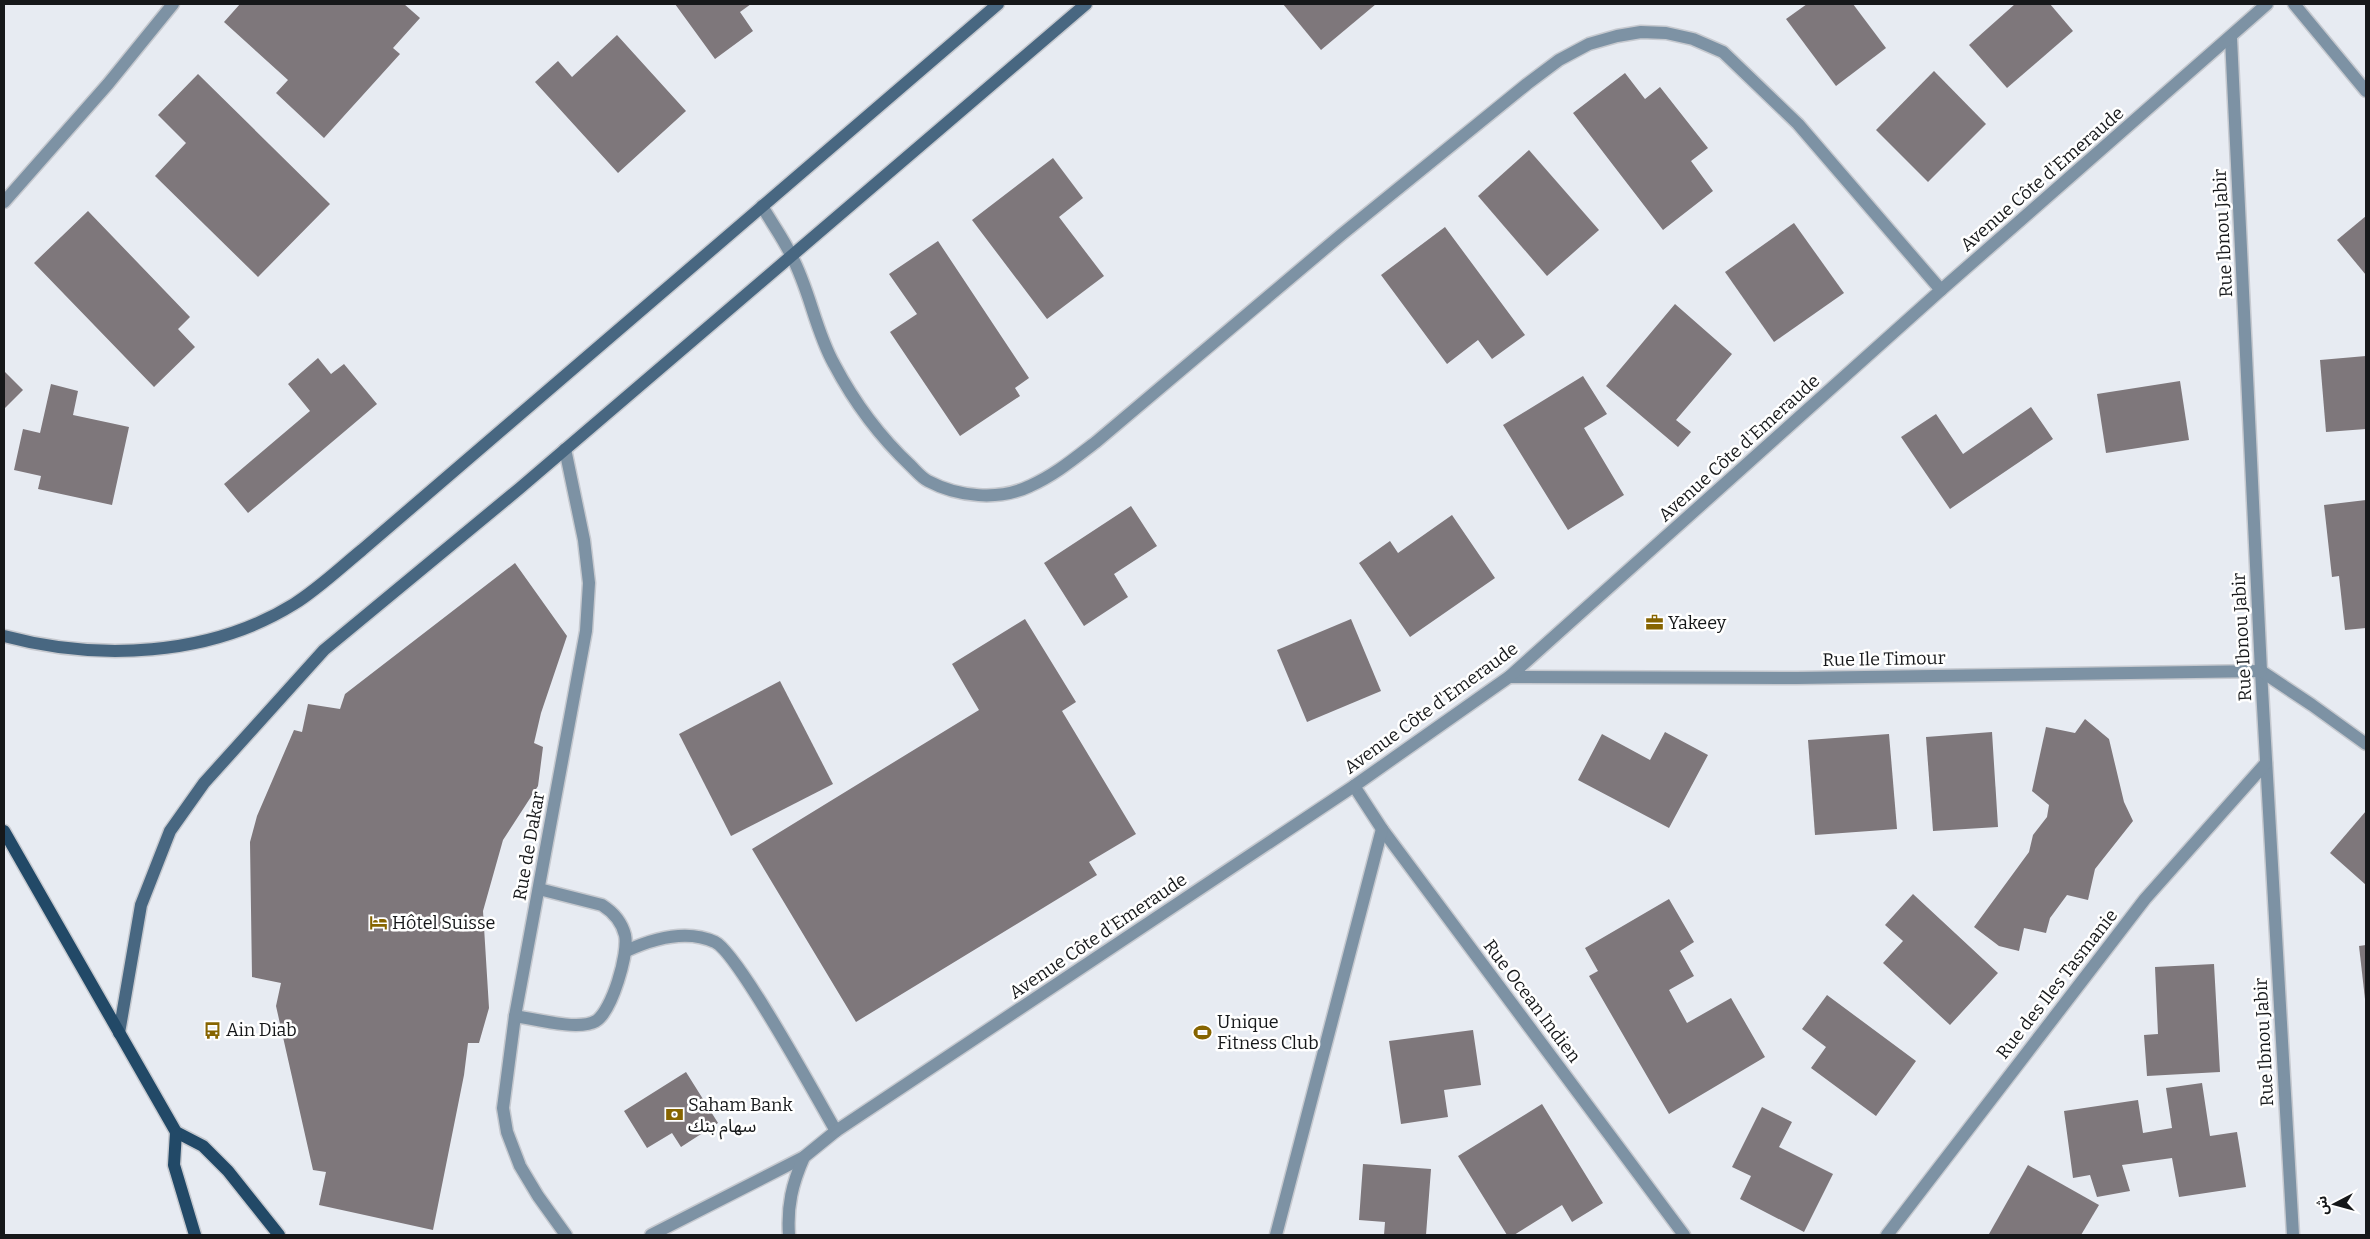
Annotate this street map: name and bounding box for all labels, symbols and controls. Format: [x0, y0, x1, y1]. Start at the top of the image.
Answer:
street label: Avenue Côte d'Emeraude [1956, 102, 2128, 256]
street label: Rue Ibnou Jabir [2209, 168, 2237, 298]
street label: Avenue Côte d'Emeraude [1654, 370, 1824, 526]
street label: Rue Ibnou Jabir [2228, 572, 2256, 702]
place label: Yakeey [1668, 612, 1727, 634]
office icon: Yakeey [1644, 613, 1664, 633]
street label: Avenue Côte d'Emeraude [1340, 638, 1522, 778]
street label: Rue Ile Timour [1822, 647, 1946, 671]
street label: Rue de Dakar [509, 790, 549, 902]
street label: Avenue Côte d'Emeraude [1005, 868, 1191, 1004]
street label: Rue des Iles Tasmanie [1992, 905, 2122, 1063]
place label: Hôtel Suisse [392, 912, 495, 934]
hotel icon: Hôtel Suisse [368, 913, 388, 933]
street label: Rue Ocean Indien [1479, 935, 1586, 1067]
street label: Rue Ibnou Jabir [2250, 977, 2278, 1107]
place label: Unique Fitness Club [1217, 1011, 1319, 1054]
place label: Ain Diab [226, 1019, 297, 1041]
bus stop icon: Ain Diab [202, 1020, 222, 1040]
sports icon: Unique Fitness Club [1193, 1022, 1213, 1042]
place label: Saham Bank سهام بنك [688, 1094, 793, 1140]
bank icon: Saham Bank سهام بنك [664, 1105, 684, 1125]
north arrow [2310, 1179, 2360, 1229]
text: ش [2313, 1195, 2332, 1216]

